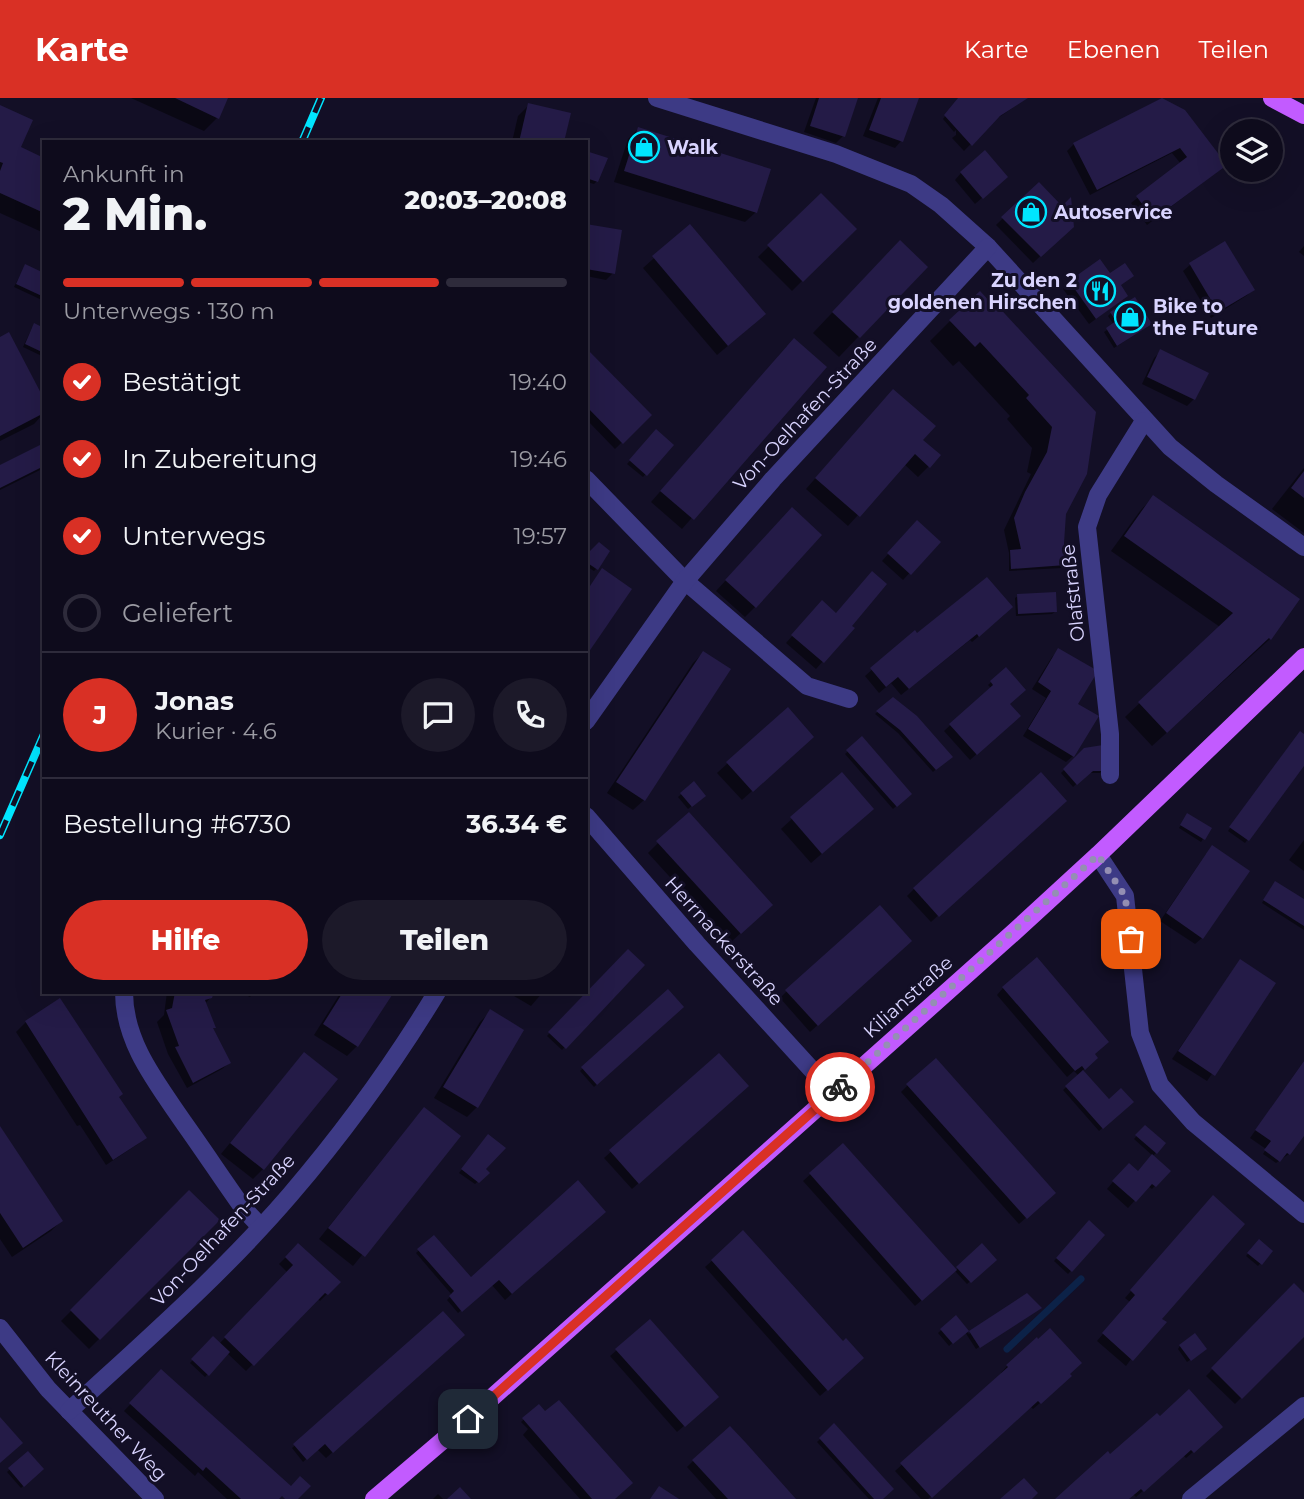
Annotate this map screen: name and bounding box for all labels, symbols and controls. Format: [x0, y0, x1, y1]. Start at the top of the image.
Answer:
text: Karte [35, 29, 129, 69]
text: Karte [964, 35, 1029, 64]
text: Ebenen [1067, 35, 1160, 64]
text: Teilen [1198, 35, 1269, 64]
map controls [1220, 119, 1283, 182]
button: layers [1220, 119, 1283, 182]
shop icon: Walk [627, 130, 661, 164]
place label: Walk [667, 136, 718, 159]
text: Ankunft in [63, 160, 184, 188]
text: 20:03–20:08 [405, 184, 567, 216]
text: 2 Min. [63, 185, 207, 242]
shop icon: Autoservice [1014, 195, 1048, 229]
place label: Autoservice [1053, 201, 1173, 224]
place label: Zu den 2 goldenen Hirschen [888, 269, 1077, 314]
restaurant icon: Zu den 2 goldenen Hirschen [1083, 274, 1117, 308]
place label: Bike to the Future [1153, 295, 1258, 340]
text: Unterwegs · 130 m [63, 297, 275, 325]
shop icon: Bike to the Future [1113, 300, 1147, 334]
street label: Von-Oelhafen-Straße [728, 333, 882, 495]
icon: check [63, 363, 101, 401]
text: Bestätigt [122, 366, 241, 398]
text: 19:40 [509, 368, 567, 396]
icon: check [63, 440, 101, 478]
text: In Zubereitung [122, 443, 318, 475]
text: 19:46 [511, 445, 567, 473]
icon: check [63, 517, 101, 555]
text: Unterwegs [122, 520, 265, 552]
text: 19:57 [514, 522, 567, 550]
street label: Olafstraße [1056, 543, 1090, 643]
text: Geliefert [122, 597, 233, 629]
button: chat [401, 678, 475, 752]
button: phone [493, 678, 567, 752]
text: Jonas [155, 685, 234, 717]
text: J [93, 699, 107, 731]
text: Kurier · 4.6 [155, 717, 277, 745]
text: Bestellung #6730 [63, 808, 291, 840]
text: 36.34 € [466, 808, 567, 840]
street label: Herrnackerstraße [660, 872, 788, 1010]
button: Hilfe [63, 900, 308, 980]
button: Teilen [322, 900, 567, 980]
pin [1101, 909, 1161, 969]
icon: bag [1112, 920, 1150, 958]
street label: Kilianstraße [859, 951, 957, 1043]
courier [805, 1052, 875, 1122]
icon: bike [821, 1068, 859, 1106]
street label: Von-Oelhafen-Straße [146, 1149, 300, 1311]
street label: Kleinreuther Weg [40, 1346, 172, 1486]
pin [438, 1389, 498, 1449]
icon: home [449, 1400, 487, 1438]

